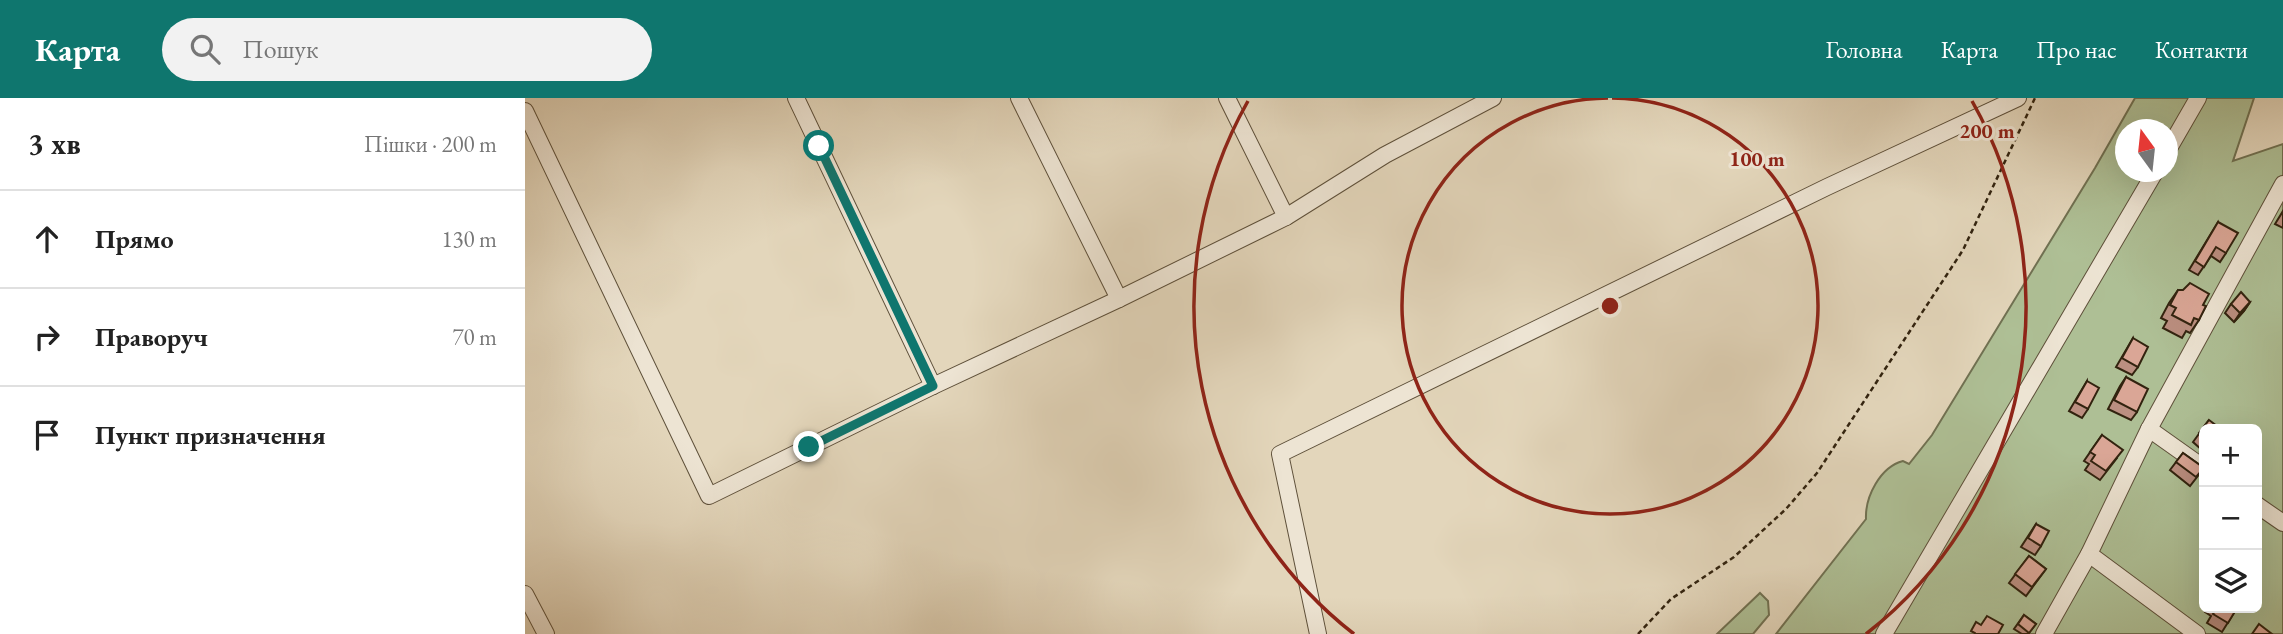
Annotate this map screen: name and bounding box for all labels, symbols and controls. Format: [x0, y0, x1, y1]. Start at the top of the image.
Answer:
search box [162, 18, 652, 81]
text: Карта [35, 28, 120, 71]
icon: search [186, 30, 224, 68]
text: Пошук [242, 32, 318, 66]
text: Головна [1825, 34, 1903, 65]
text: Карта [1941, 34, 1998, 65]
text: Про нас [2036, 34, 2117, 65]
text: Контакти [2155, 34, 2248, 65]
text: 200 m [1959, 117, 2015, 144]
north arrow [2115, 119, 2178, 182]
text: 3 хв [28, 124, 81, 163]
text: Пішки · 200 m [364, 129, 497, 159]
route start [803, 130, 834, 161]
text: 100 m [1729, 145, 1785, 172]
icon: ahead [28, 220, 66, 258]
text: Прямо [95, 222, 174, 256]
text: 130 m [441, 224, 497, 254]
centre of rings [1598, 294, 1622, 318]
icon: right [28, 318, 66, 356]
text: Праворуч [95, 320, 208, 354]
text: 70 m [452, 322, 497, 352]
icon: arrive [28, 416, 66, 454]
text: Пункт призначення [95, 418, 326, 452]
map controls [2199, 424, 2262, 613]
button: + [2199, 424, 2262, 487]
route end [793, 431, 824, 462]
button: − [2199, 487, 2262, 550]
button: layers [2199, 550, 2262, 613]

